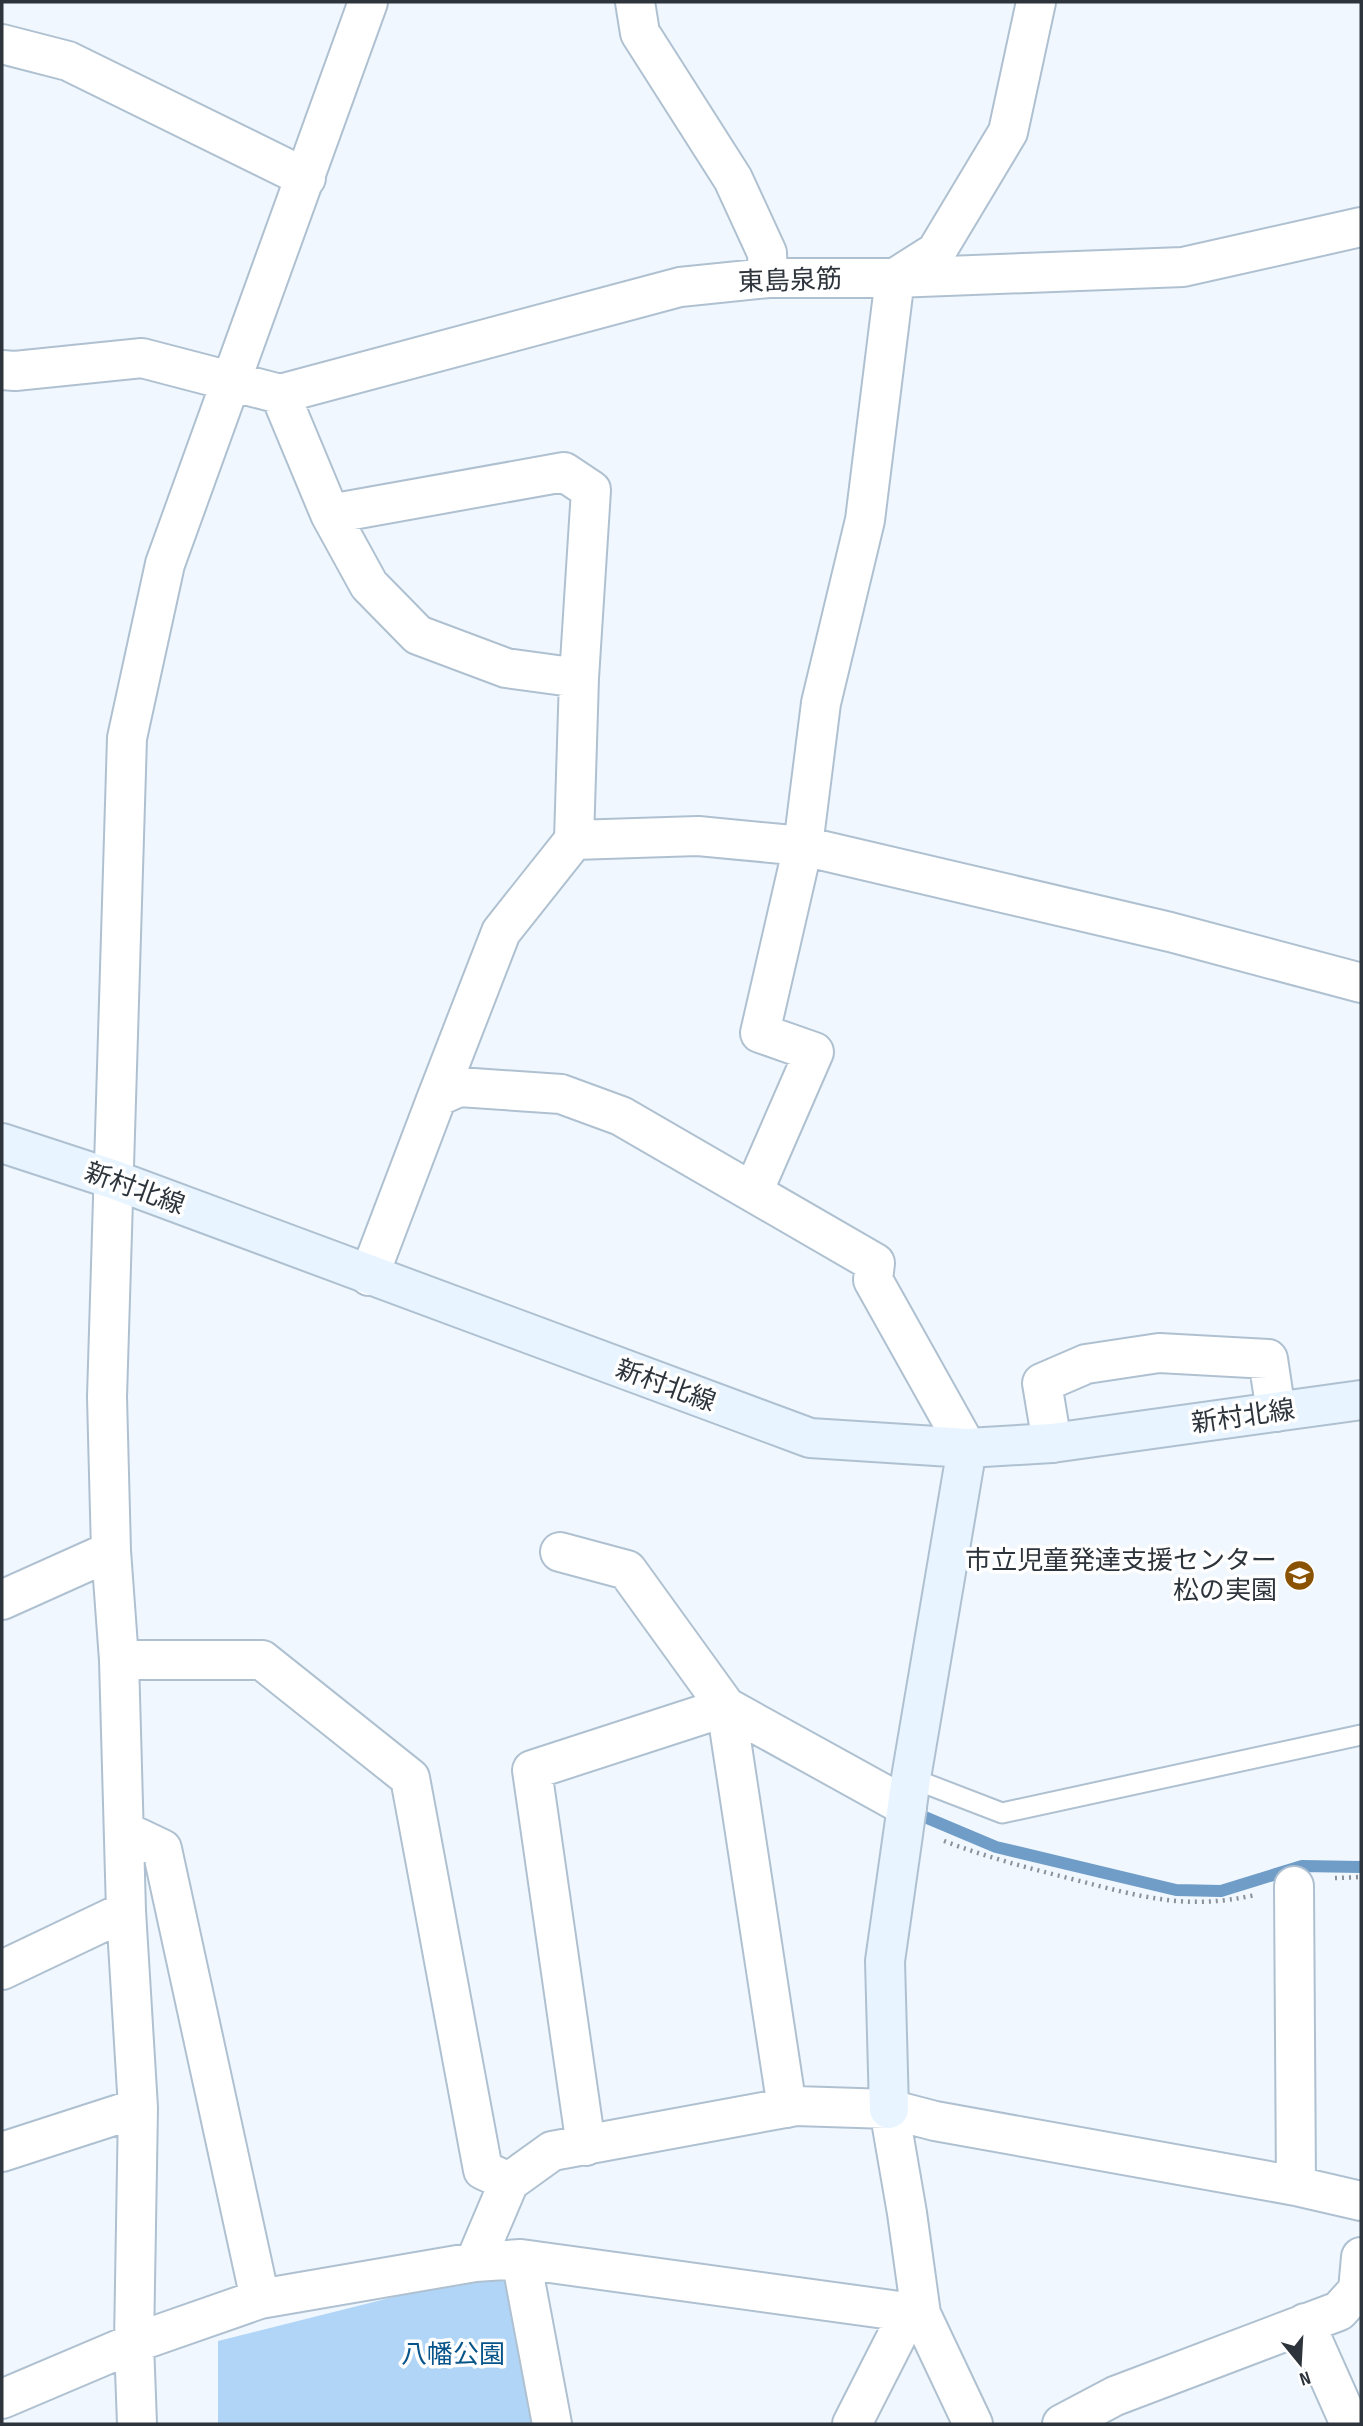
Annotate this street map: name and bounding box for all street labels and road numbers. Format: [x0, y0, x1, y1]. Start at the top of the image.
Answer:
street label: 東島泉筋 [738, 264, 843, 299]
street label: 新村北線 [80, 1157, 189, 1222]
street label: 新村北線 [611, 1354, 720, 1419]
street label: 新村北線 [1190, 1395, 1297, 1440]

